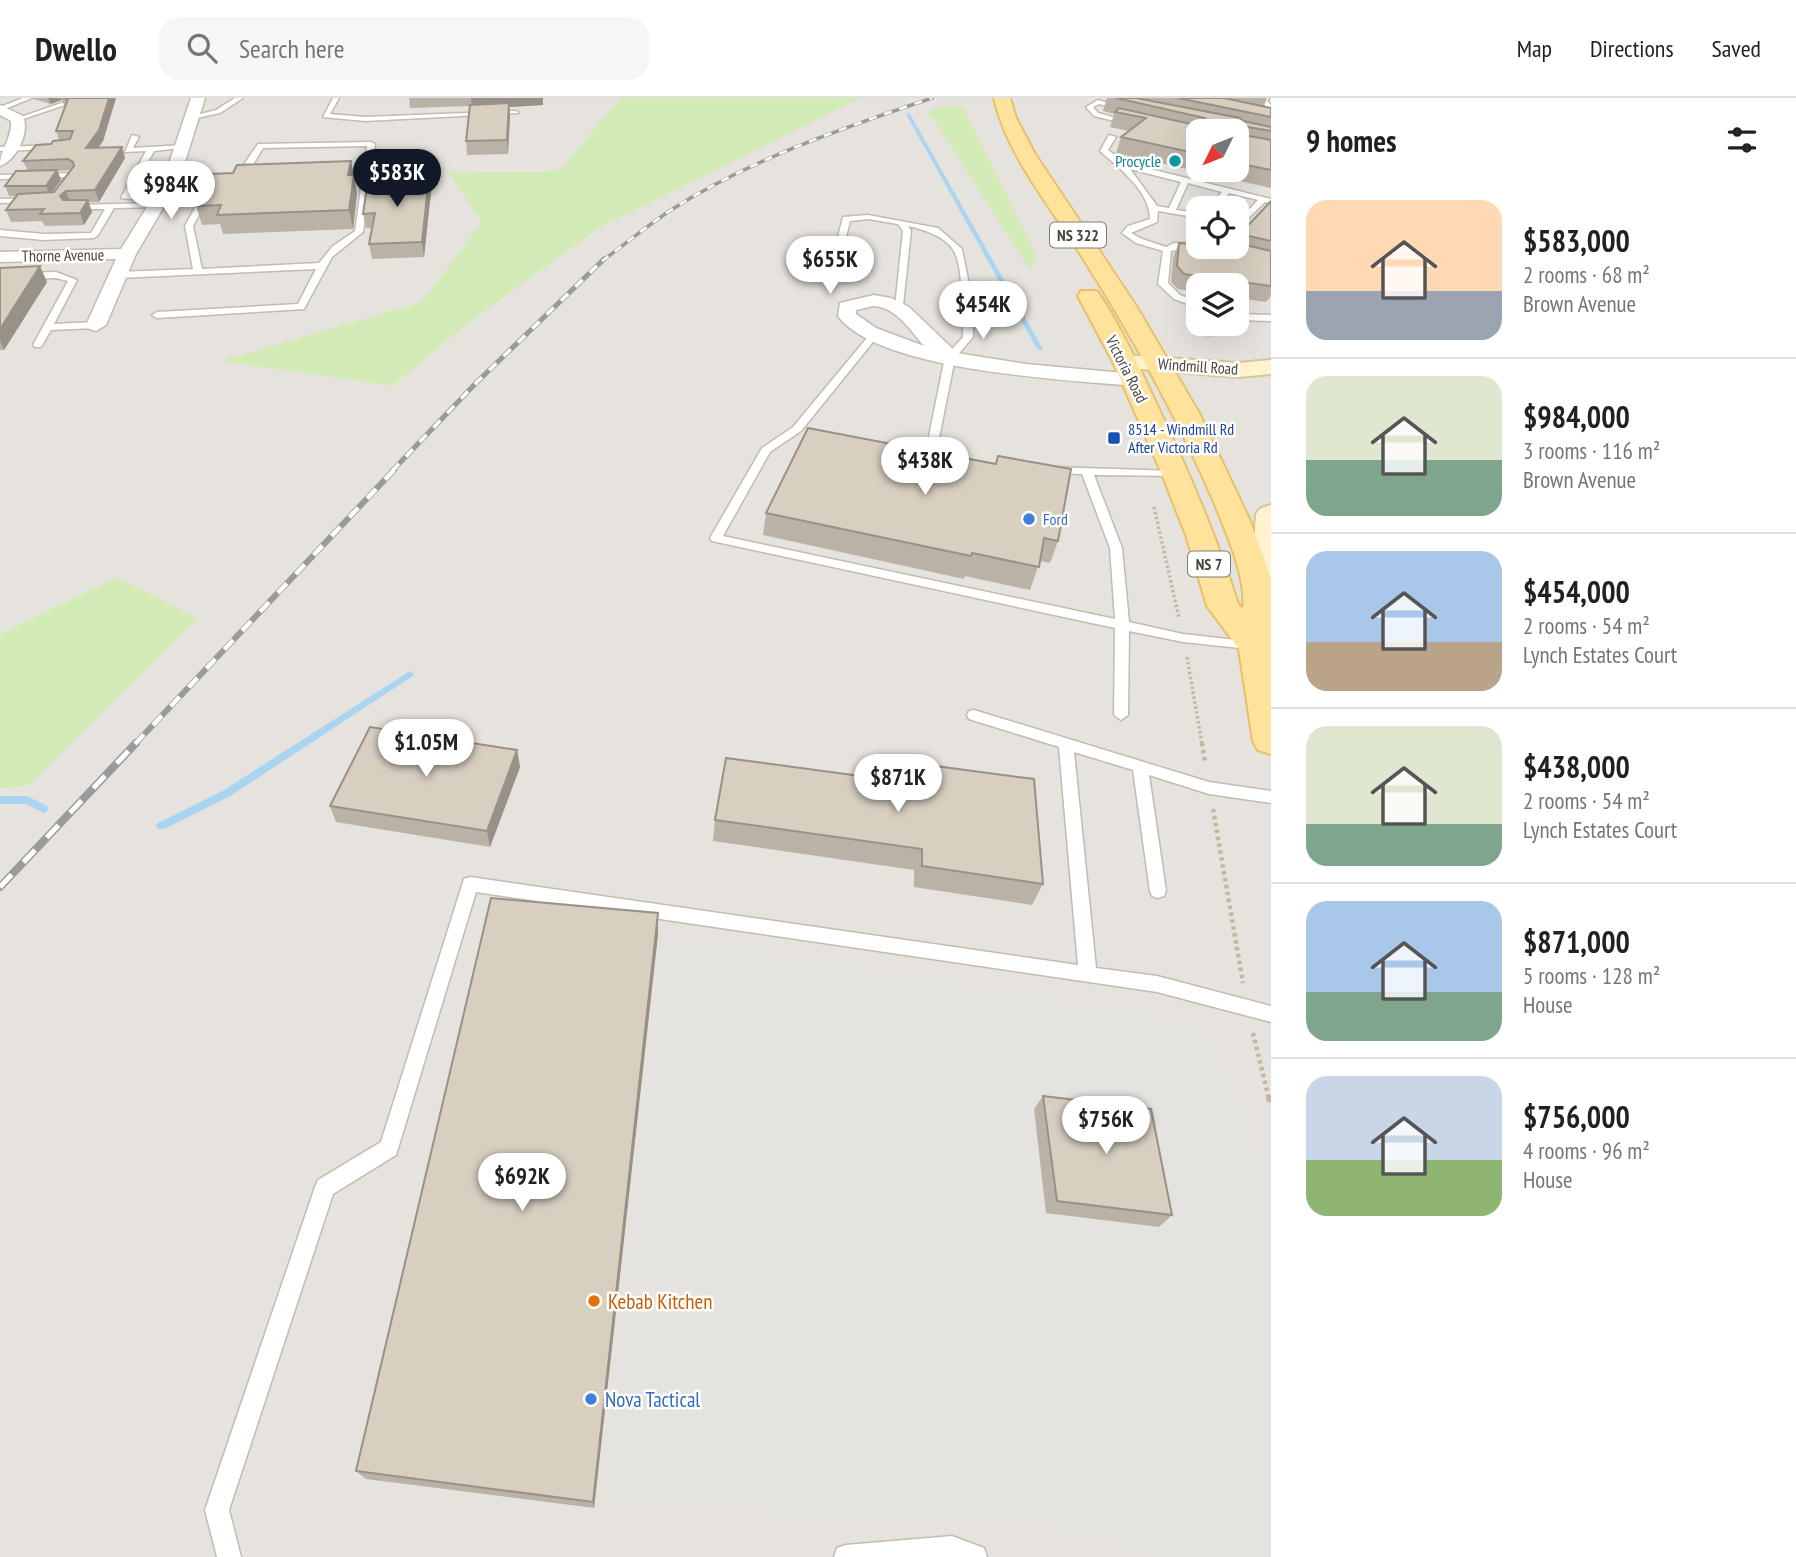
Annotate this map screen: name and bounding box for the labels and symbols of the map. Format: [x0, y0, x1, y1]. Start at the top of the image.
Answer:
north arrow [1186, 119, 1250, 182]
pin: $583K [348, 150, 446, 209]
place label: Procycle [1115, 151, 1161, 171]
marker: Procycle [1167, 153, 1183, 169]
pin: $984K [122, 162, 220, 221]
road number: NS 322 [1050, 223, 1106, 248]
pin: $655K [781, 236, 879, 296]
street label: Thorne Avenue [22, 244, 104, 266]
pin: $454K [934, 282, 1032, 341]
street label: Victoria Road [1101, 331, 1152, 406]
street label: Windmill Road [1157, 353, 1239, 379]
place label: 8514 - Windmill Rd After Victoria Rd [1128, 419, 1234, 457]
marker: 8514 - Windmill Rd After Victoria Rd [1106, 430, 1122, 446]
pin: $438K [876, 438, 974, 497]
place label: Ford [1043, 509, 1068, 529]
marker: Ford [1021, 511, 1037, 527]
road number: NS 7 [1188, 551, 1230, 576]
pin: $1.05M [369, 720, 483, 779]
pin: $871K [849, 754, 947, 814]
pin: $756K [1057, 1096, 1155, 1156]
pin: $692K [473, 1154, 571, 1213]
place label: Kebab Kitchen [608, 1288, 712, 1315]
marker: Kebab Kitchen [586, 1293, 602, 1309]
place label: Nova Tactical [605, 1386, 700, 1413]
marker: Nova Tactical [583, 1391, 599, 1407]

